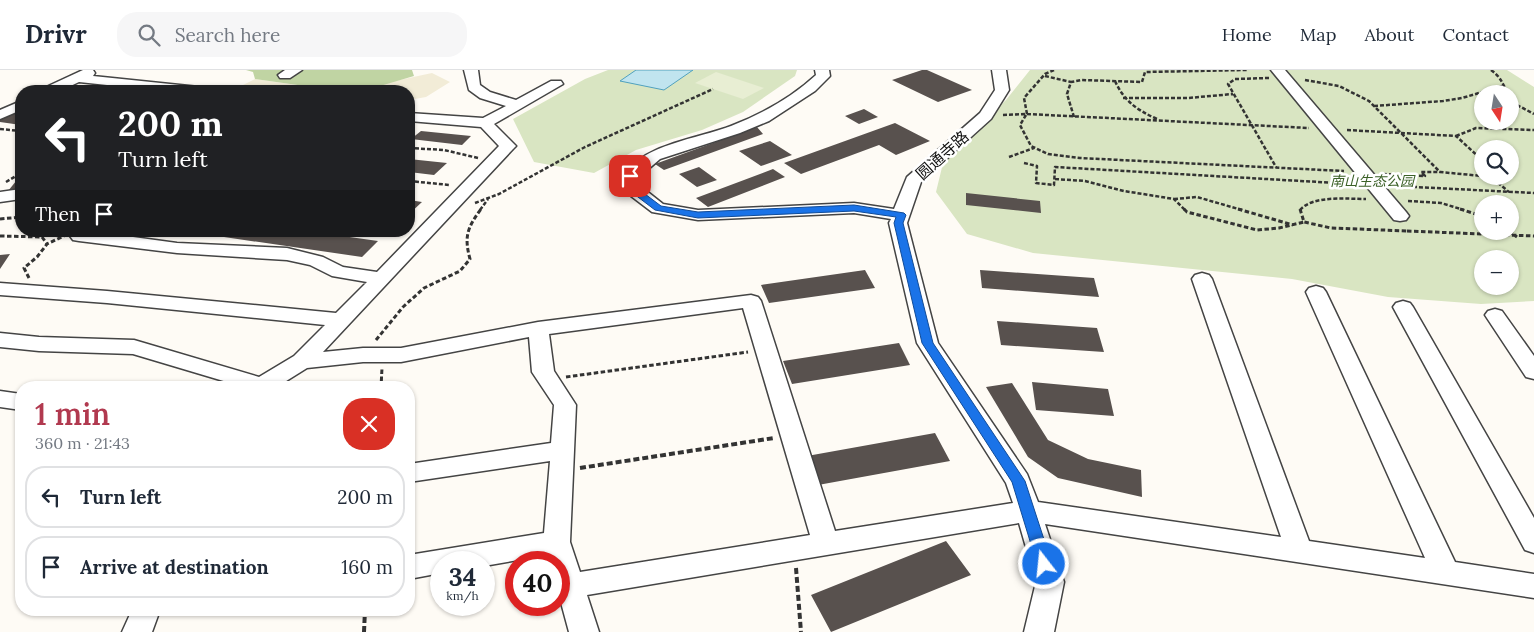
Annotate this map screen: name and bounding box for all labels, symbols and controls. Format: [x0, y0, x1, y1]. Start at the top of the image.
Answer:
search box [117, 12, 467, 57]
text: Drivr [25, 19, 87, 50]
icon: search [135, 21, 163, 49]
text: Search here [175, 23, 280, 47]
text: Home [1222, 23, 1272, 46]
text: Map [1300, 23, 1336, 46]
text: About [1364, 23, 1414, 46]
text: Contact [1442, 23, 1509, 46]
north arrow [1474, 85, 1519, 130]
map controls [1474, 85, 1519, 295]
text: 200 m [118, 101, 223, 146]
icon: left [35, 105, 100, 170]
street label: 圆通寺路 [912, 126, 972, 184]
button: search [1474, 140, 1519, 185]
text: Turn left [118, 145, 208, 173]
pin [609, 155, 651, 197]
icon: arrive [616, 162, 644, 190]
park label: 南山生态公园 [1330, 172, 1416, 190]
button: + [1474, 195, 1519, 240]
icon: arrive [90, 200, 118, 228]
text: Then [35, 202, 80, 226]
button: − [1474, 250, 1519, 295]
text: 1 min [35, 395, 110, 433]
button: close [343, 398, 395, 450]
text: 360 m · 21:43 [35, 433, 130, 453]
icon: left [37, 483, 65, 511]
text: Turn left [80, 485, 161, 509]
text: 200 m [337, 485, 393, 509]
position arrow [1017, 537, 1069, 589]
speed limit sign: 40 [505, 551, 570, 616]
icon: arrive [37, 553, 65, 581]
text: Arrive at destination [80, 555, 269, 579]
text: 160 m [341, 555, 393, 579]
text: 34 [449, 561, 476, 593]
text: km/h [446, 588, 479, 603]

